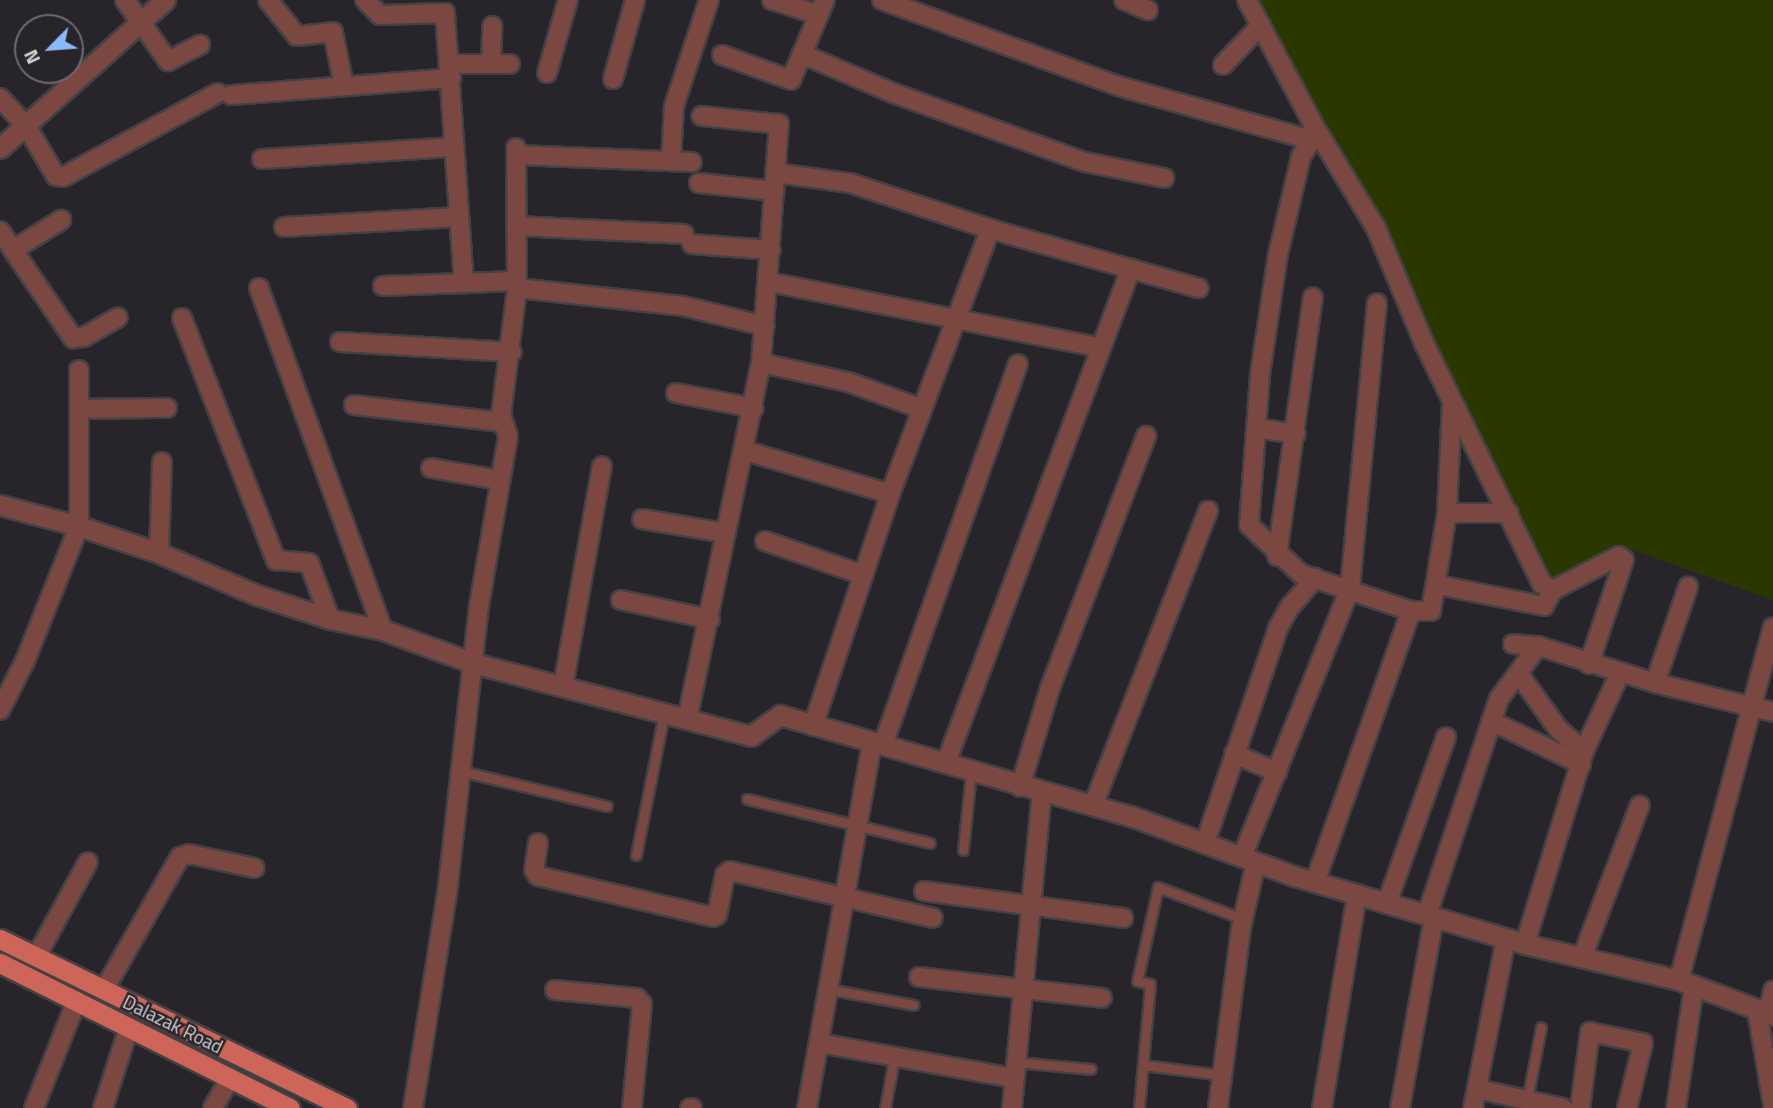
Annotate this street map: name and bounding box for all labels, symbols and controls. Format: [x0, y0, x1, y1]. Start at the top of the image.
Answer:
north arrow [14, 14, 84, 84]
text: N [15, 45, 47, 69]
street label: Dalazak Road [119, 990, 227, 1058]

